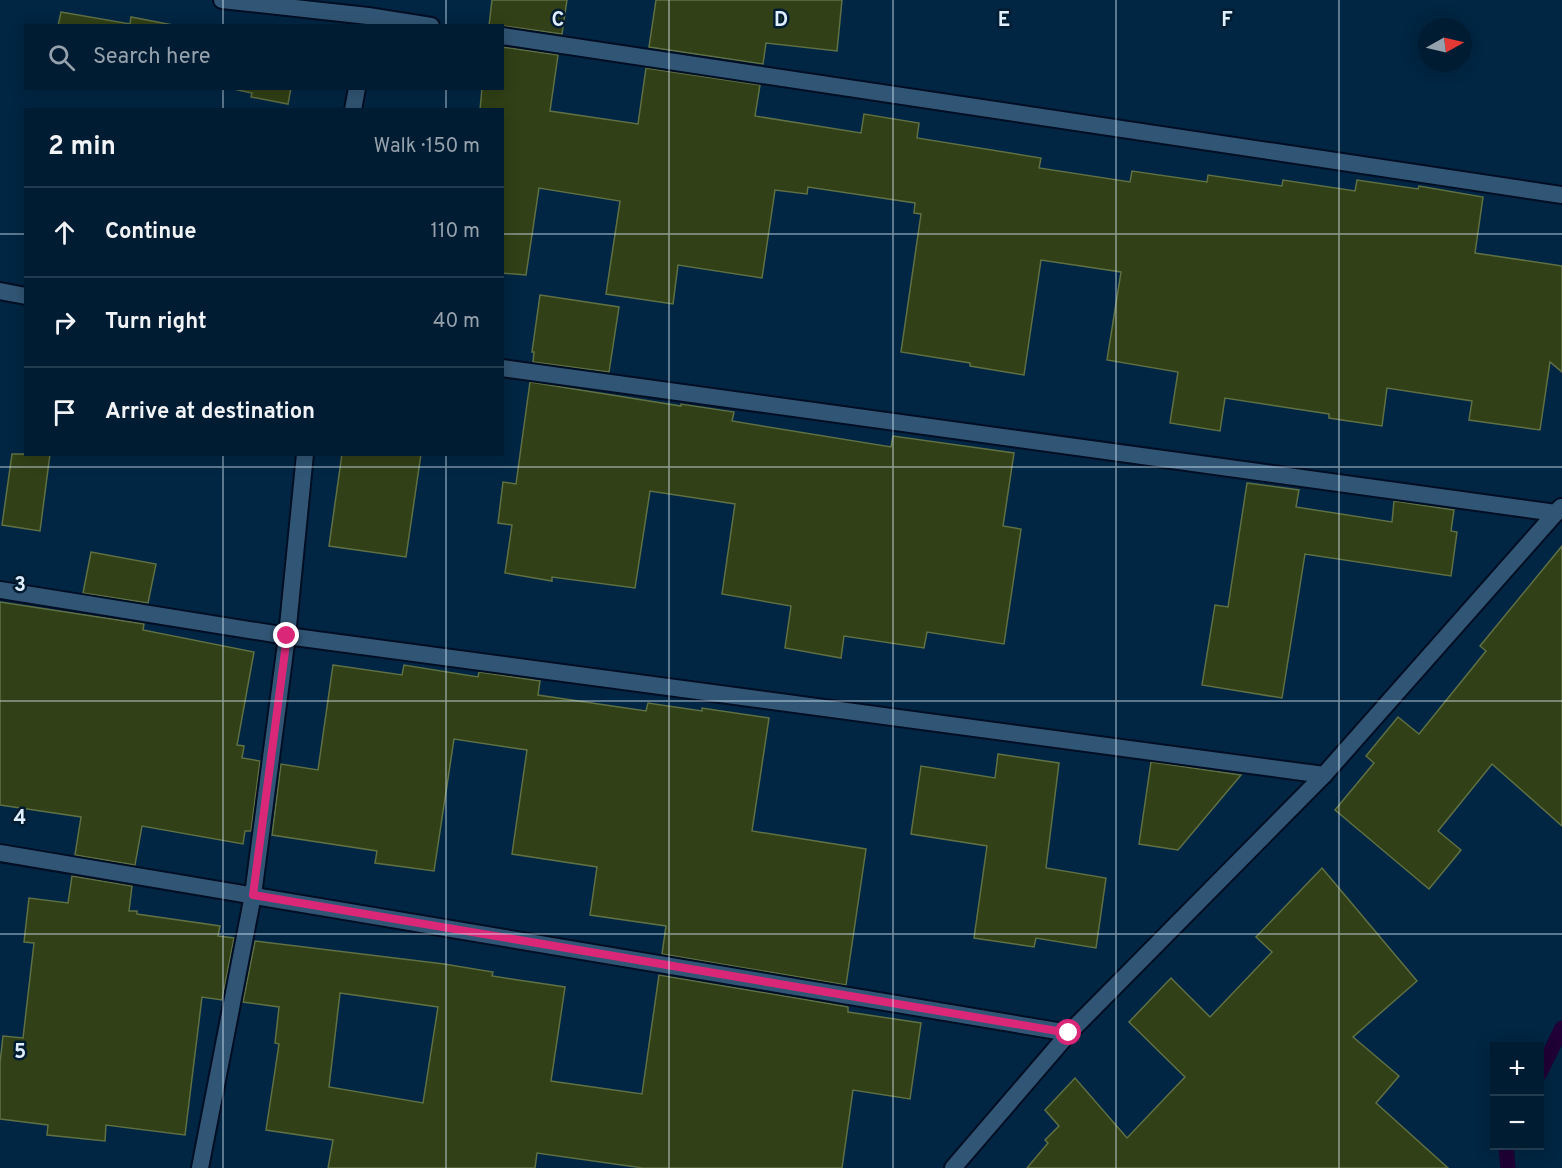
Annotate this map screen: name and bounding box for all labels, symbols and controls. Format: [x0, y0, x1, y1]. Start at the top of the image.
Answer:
text: C [552, 8, 564, 34]
text: D [774, 8, 788, 34]
text: E [998, 8, 1010, 34]
text: F [1221, 8, 1233, 34]
north arrow [1418, 18, 1472, 72]
search box [24, 24, 504, 90]
icon: search [45, 41, 78, 74]
text: Search here [93, 44, 211, 71]
text: 2 min [48, 131, 116, 164]
text: Walk · 150 m [374, 134, 480, 160]
icon: ahead [48, 216, 81, 249]
text: Continue [105, 219, 196, 246]
text: 110 m [431, 219, 480, 245]
icon: right [48, 306, 81, 339]
text: Turn right [105, 309, 207, 336]
text: 40 m [433, 309, 480, 335]
icon: arrive [48, 396, 81, 429]
text: Arrive at destination [105, 399, 315, 426]
text: 3 [14, 573, 26, 599]
route end [273, 622, 299, 648]
text: 4 [14, 806, 26, 832]
route start [1055, 1019, 1081, 1045]
text: 5 [14, 1040, 26, 1066]
map controls [1490, 1042, 1544, 1150]
button: + [1490, 1042, 1544, 1096]
button: − [1490, 1096, 1544, 1150]

